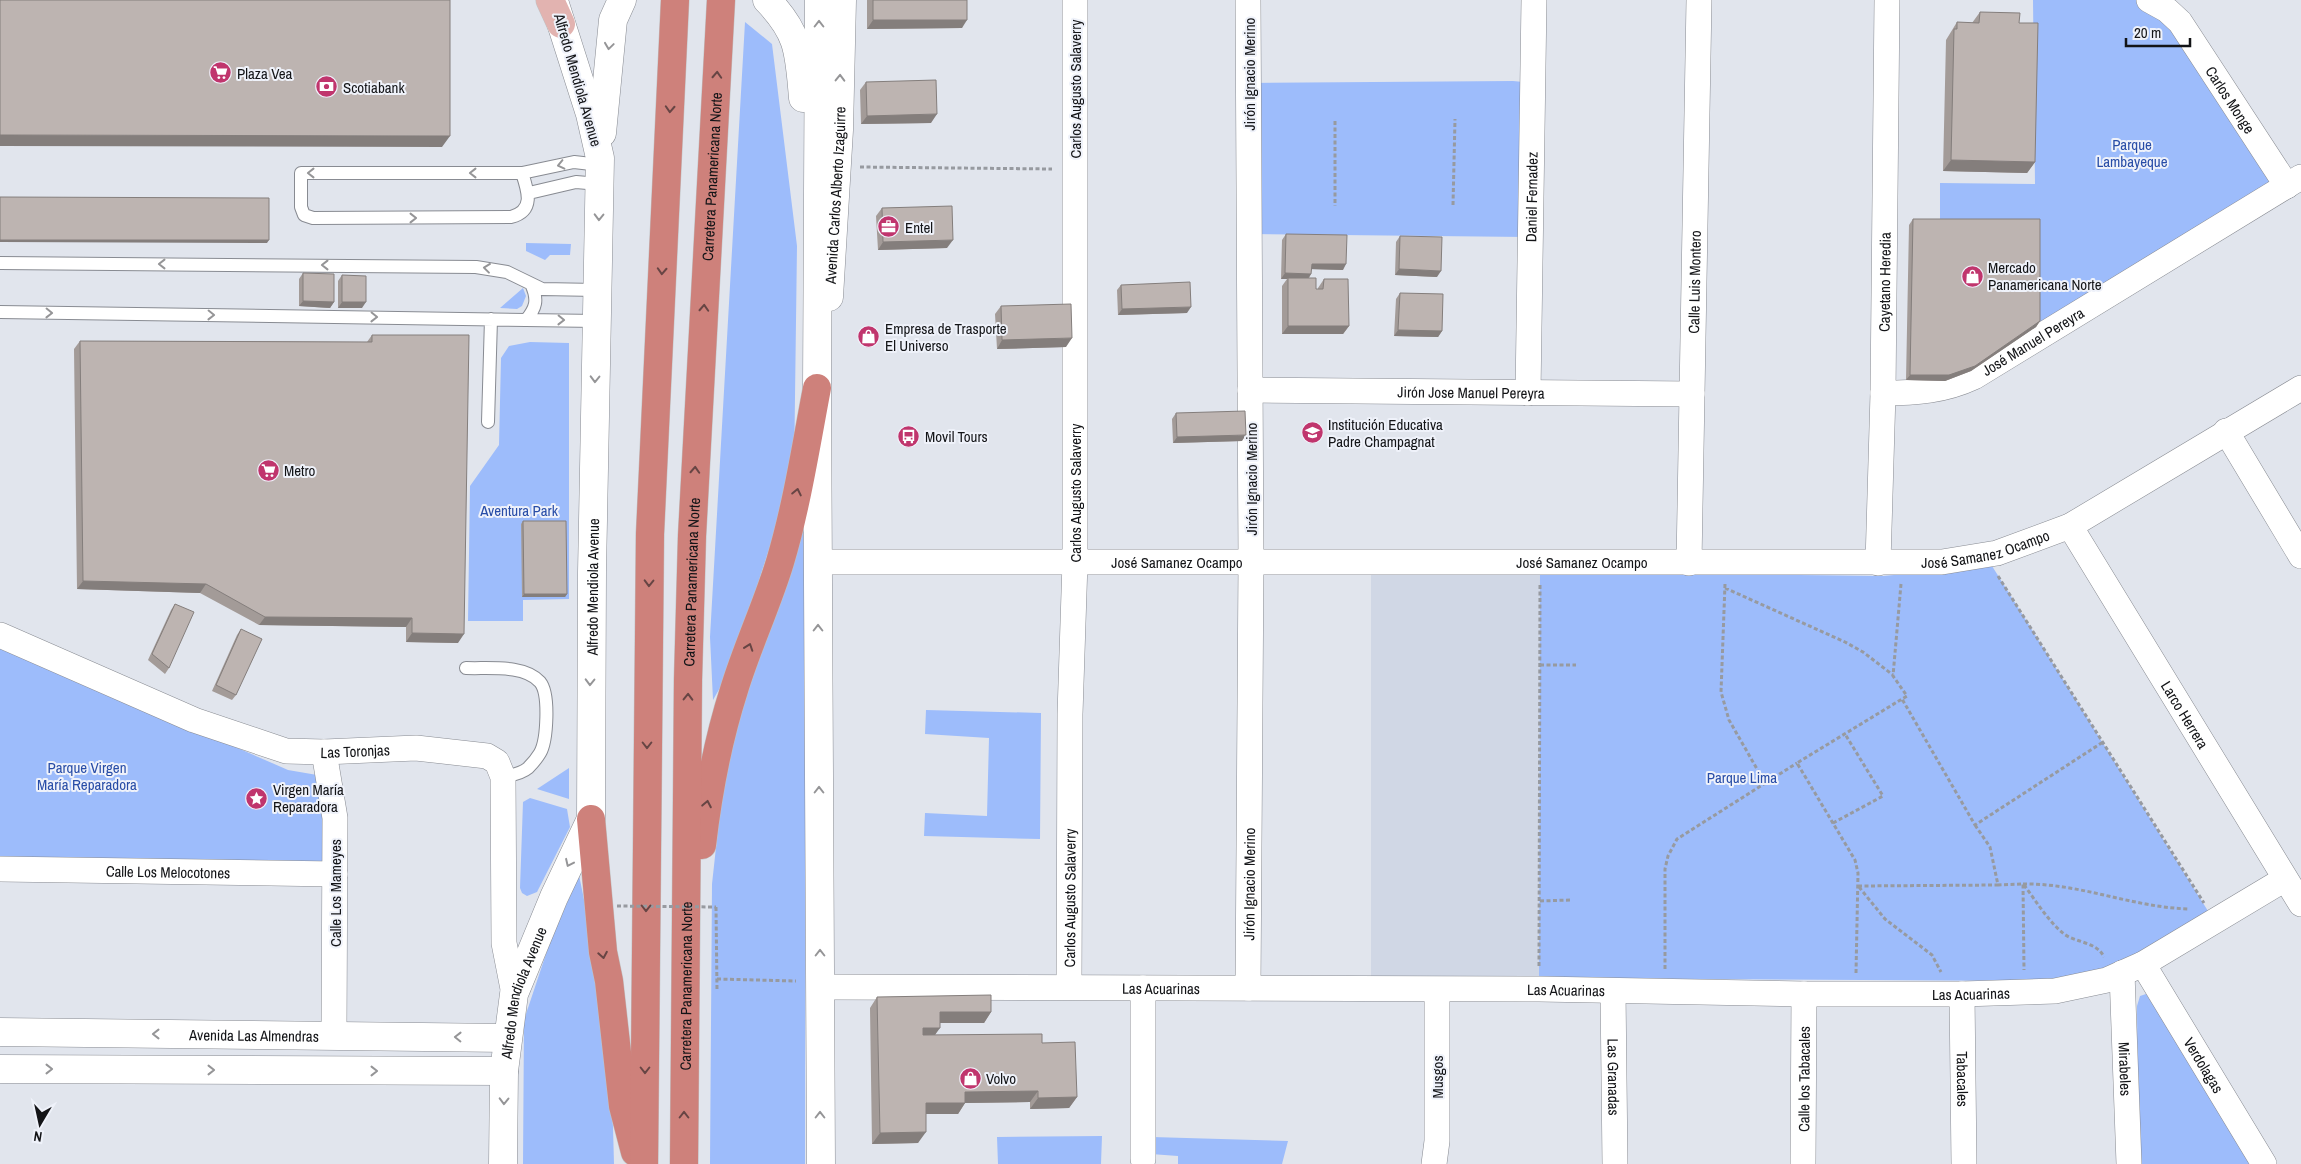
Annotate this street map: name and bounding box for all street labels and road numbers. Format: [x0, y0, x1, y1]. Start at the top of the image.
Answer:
street label: Alfredo Mendiola Avenue [549, 10, 607, 149]
street label: Jirón Ignacio Merino [1239, 17, 1260, 130]
street label: Carlos Augusto Salaverry [1065, 19, 1086, 158]
street label: Carlos Monge [2201, 62, 2260, 138]
street label: Carretera Panamericana Norte [696, 91, 727, 262]
street label: Avenida Carlos Alberto Izaguirre [819, 106, 850, 286]
street label: Daniel Fernadez [1520, 152, 1542, 242]
street label: Calle Luis Montero [1683, 230, 1705, 334]
street label: Cayetano Heredia [1873, 232, 1895, 332]
street label: José Manuel Pereyra [1978, 302, 2088, 380]
street label: Jirón Jose Manuel Pereyra [1397, 381, 1545, 403]
street label: Jirón Ignacio Merino [1241, 422, 1262, 535]
street label: Carlos Augusto Salaverry [1065, 423, 1086, 563]
street label: Carretera Panamericana Norte [678, 497, 705, 667]
street label: Alfredo Mendiola Avenue [581, 518, 604, 657]
street label: José Samanez Ocampo [1921, 524, 2052, 573]
street label: José Samanez Ocampo [1111, 552, 1243, 573]
street label: José Samanez Ocampo [1516, 552, 1648, 573]
street label: Larco Herrera [2156, 677, 2214, 753]
street label: Las Toronjas [320, 739, 390, 763]
street label: Jirón Ignacio Merino [1238, 827, 1260, 941]
street label: Carlos Augusto Salaverry [1059, 828, 1080, 968]
street label: Calle Los Mameyes [325, 839, 346, 947]
street label: Calle Los Melocotones [106, 860, 230, 883]
street label: Carretera Panamericana Norte [674, 901, 697, 1071]
street label: Alfredo Mendiola Avenue [495, 923, 551, 1061]
street label: Las Acuarinas [1122, 977, 1200, 999]
street label: Las Acuarinas [1527, 978, 1605, 1001]
street label: Las Acuarinas [1932, 982, 2010, 1005]
street label: Avenida Las Almendras [188, 1024, 319, 1046]
street label: Calle los Tabacales [1793, 1026, 1814, 1132]
street label: Verdolagas [2179, 1033, 2229, 1097]
street label: Las Granadas [1603, 1038, 1625, 1116]
street label: Mirabeles [2114, 1042, 2137, 1096]
street label: Tabacales [1952, 1051, 1974, 1107]
street label: Musgos [1427, 1055, 1448, 1099]

